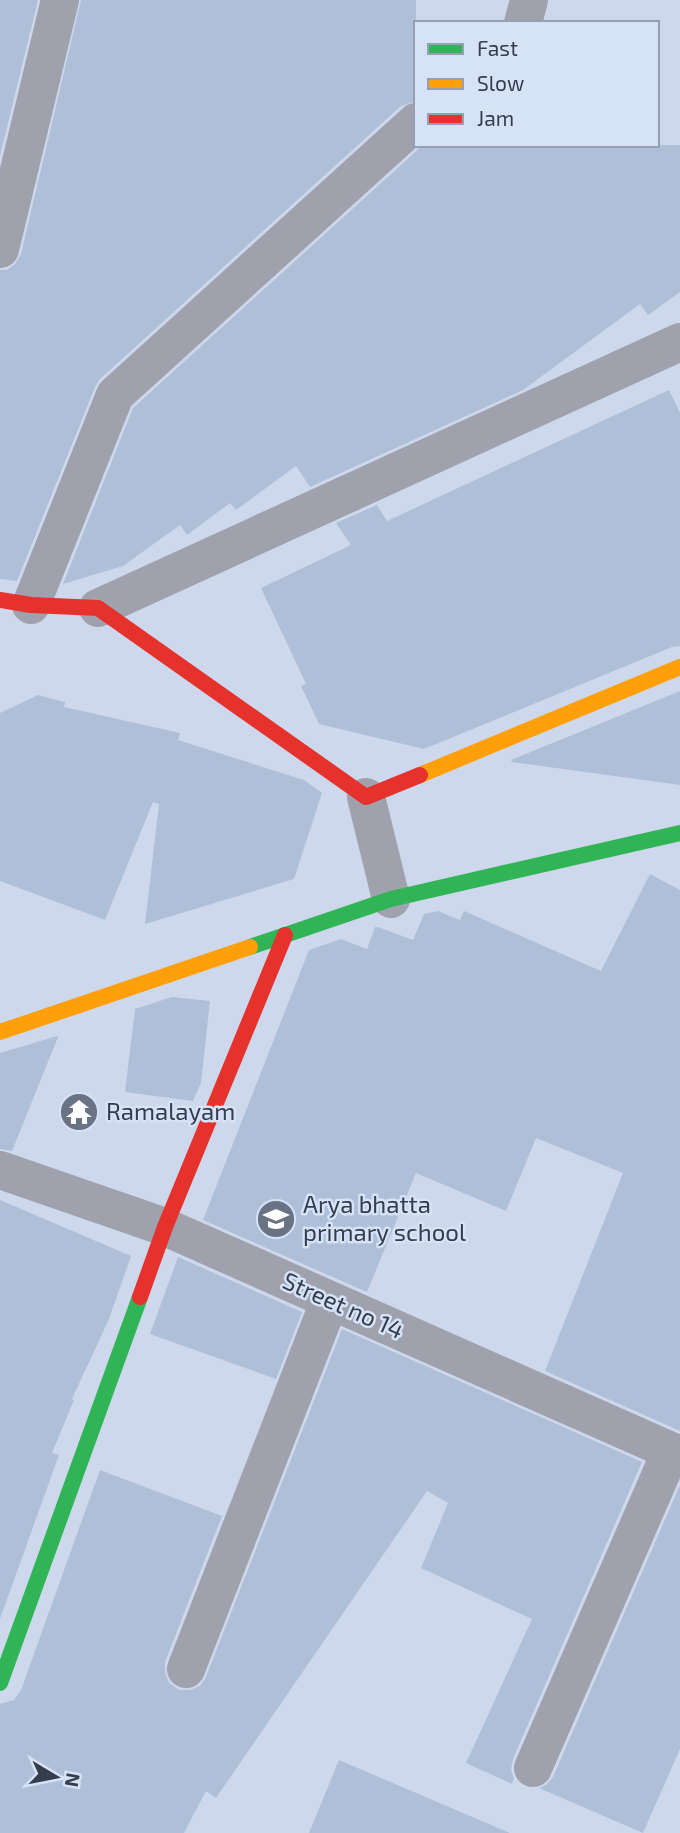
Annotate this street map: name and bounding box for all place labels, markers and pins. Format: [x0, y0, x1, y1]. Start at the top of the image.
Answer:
temple icon: Ramalayam [58, 1091, 100, 1133]
place label: Ramalayam [106, 1096, 235, 1125]
place label: Arya bhatta primary school [303, 1189, 466, 1246]
school or university icon: Arya bhatta primary school [255, 1198, 297, 1240]

